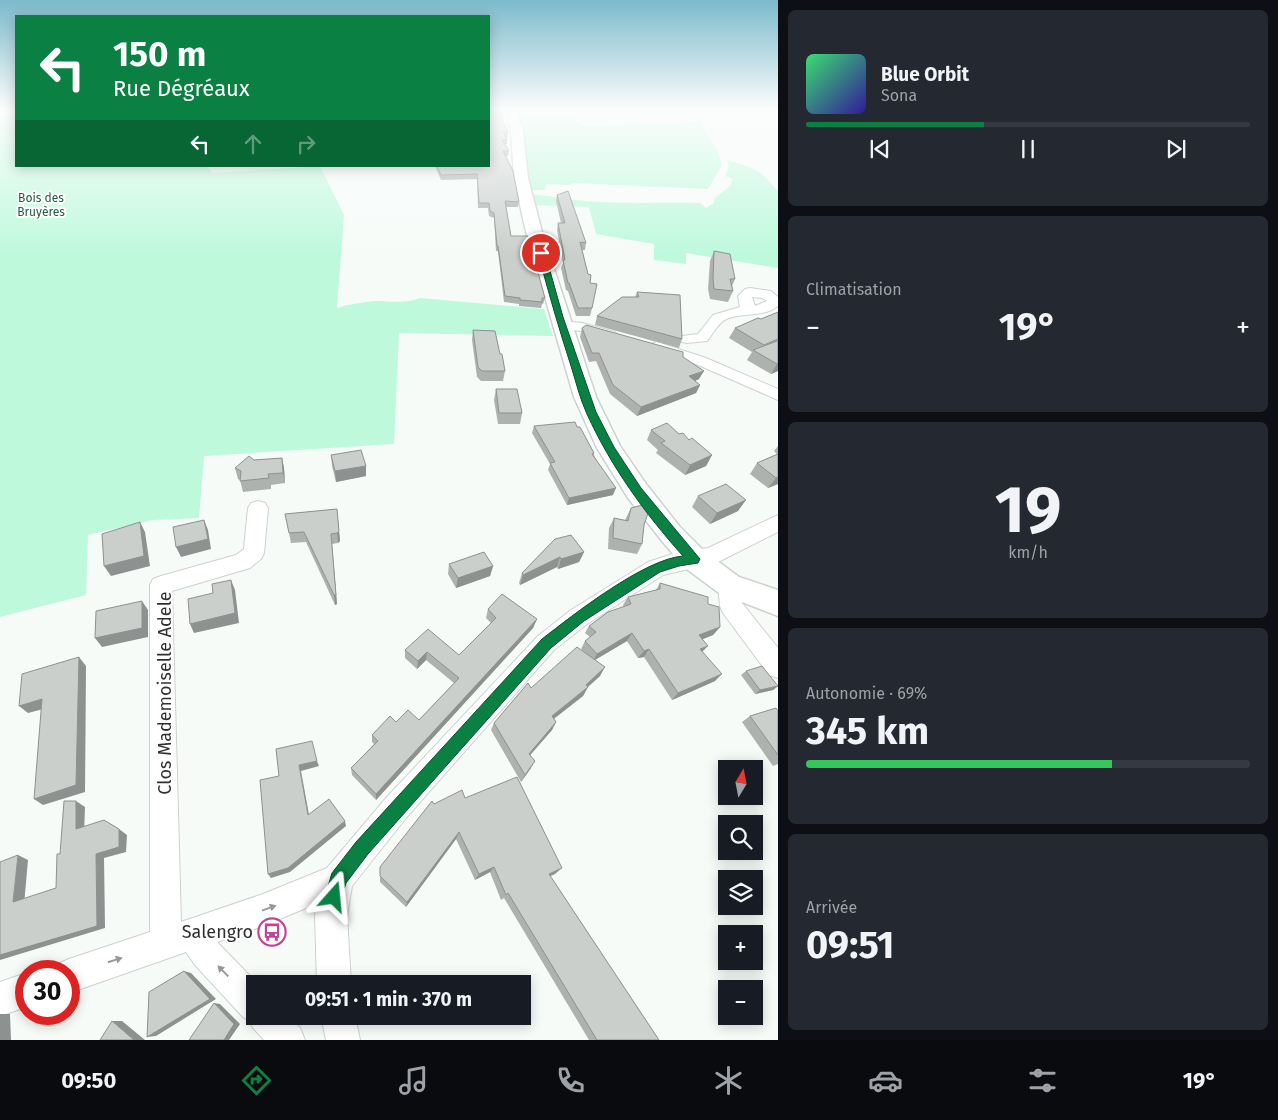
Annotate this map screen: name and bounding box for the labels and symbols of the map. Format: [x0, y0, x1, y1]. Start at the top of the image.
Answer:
park label: Bois des Bruyères [17, 191, 65, 219]
pin [520, 232, 562, 274]
street label: Clos Mademoiselle Adele [154, 591, 176, 795]
north arrow [718, 760, 762, 805]
position arrow [307, 870, 359, 922]
one-way arrow [261, 904, 276, 911]
bus stop icon: Salengro [257, 917, 287, 947]
place label: Salengro [182, 921, 253, 943]
one-way arrow [108, 956, 123, 964]
speed limit sign: 30 [15, 960, 80, 1025]
one-way arrow [217, 966, 229, 978]

